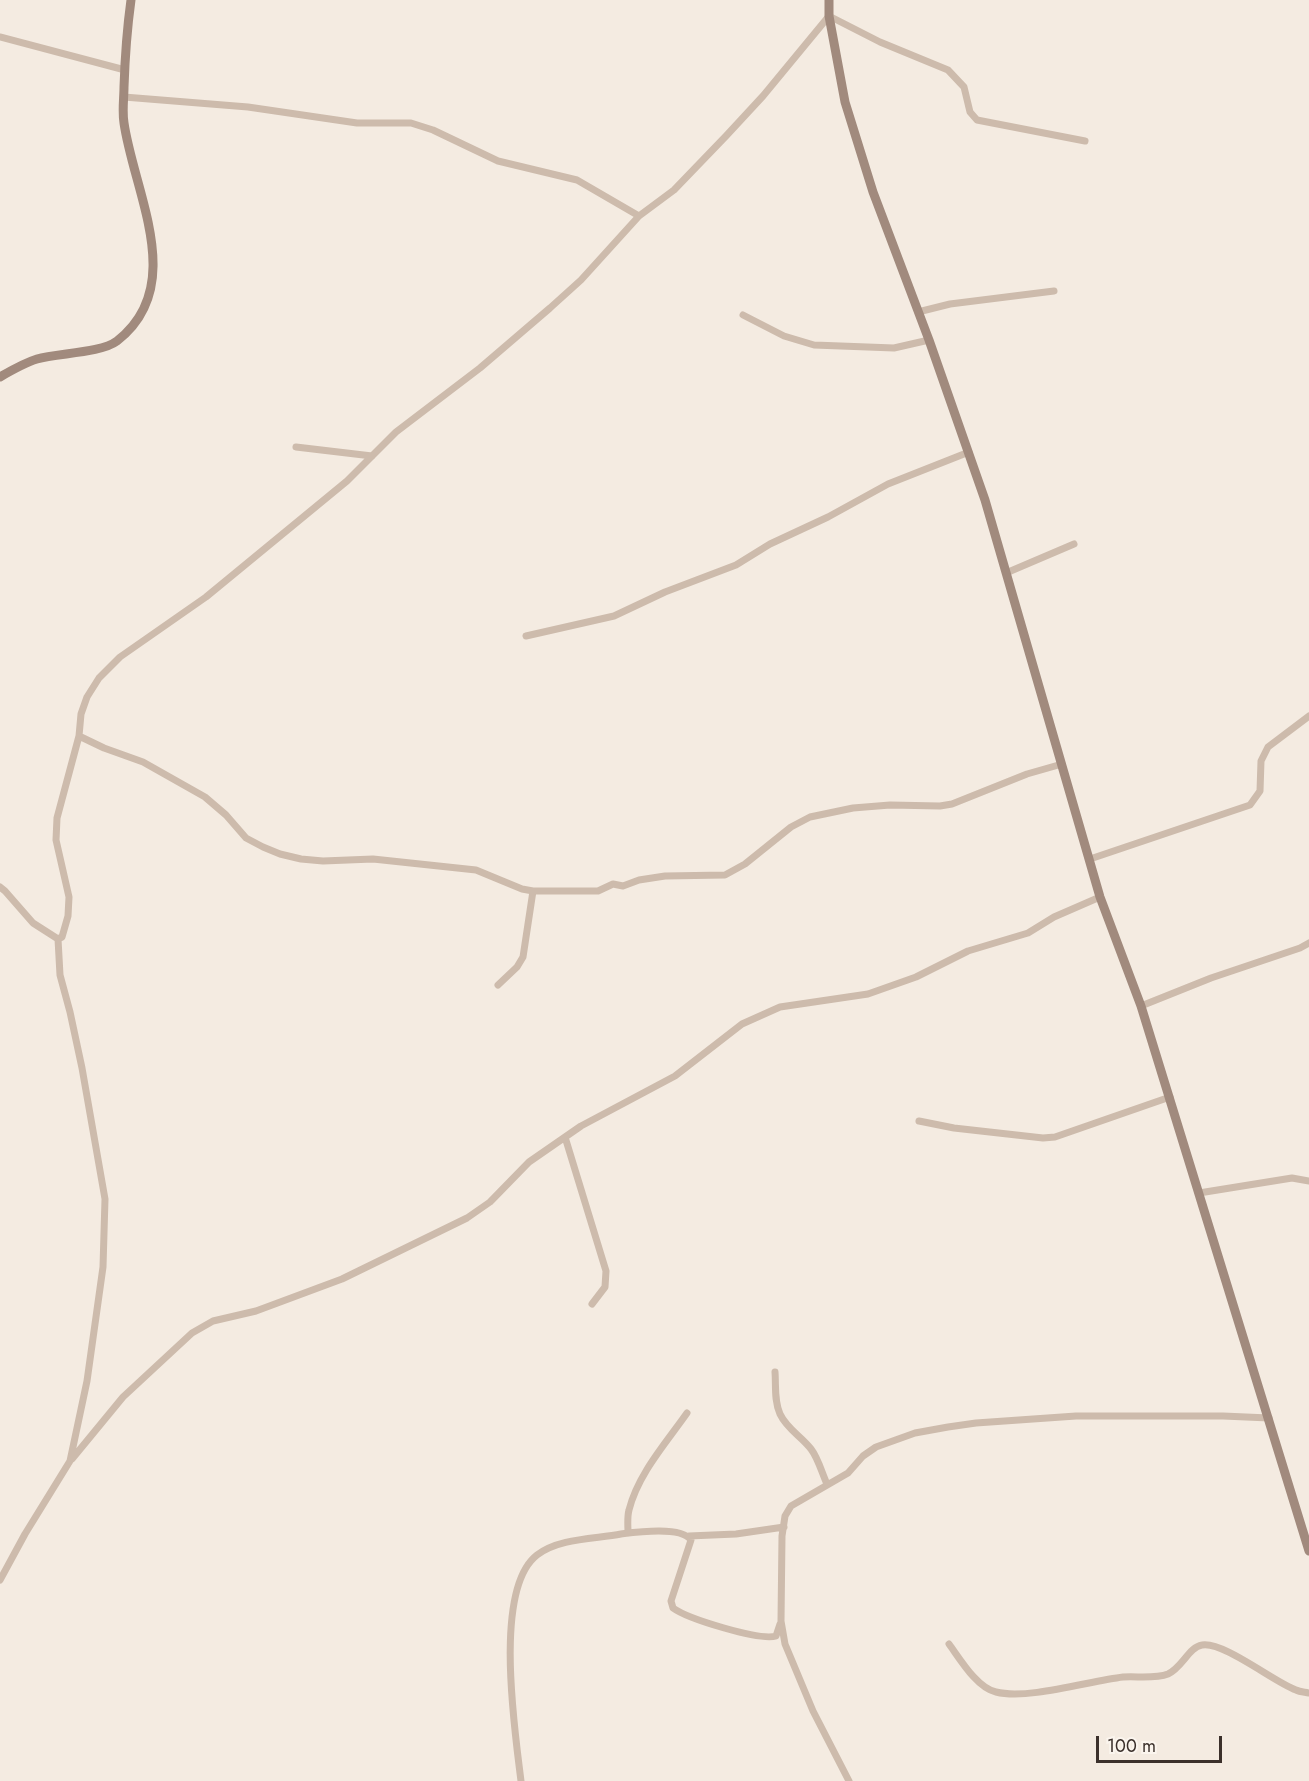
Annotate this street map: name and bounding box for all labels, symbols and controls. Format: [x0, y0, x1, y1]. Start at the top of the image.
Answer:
scale bar [1099, 1724, 1225, 1762]
text: 100 m [1107, 1733, 1156, 1759]

